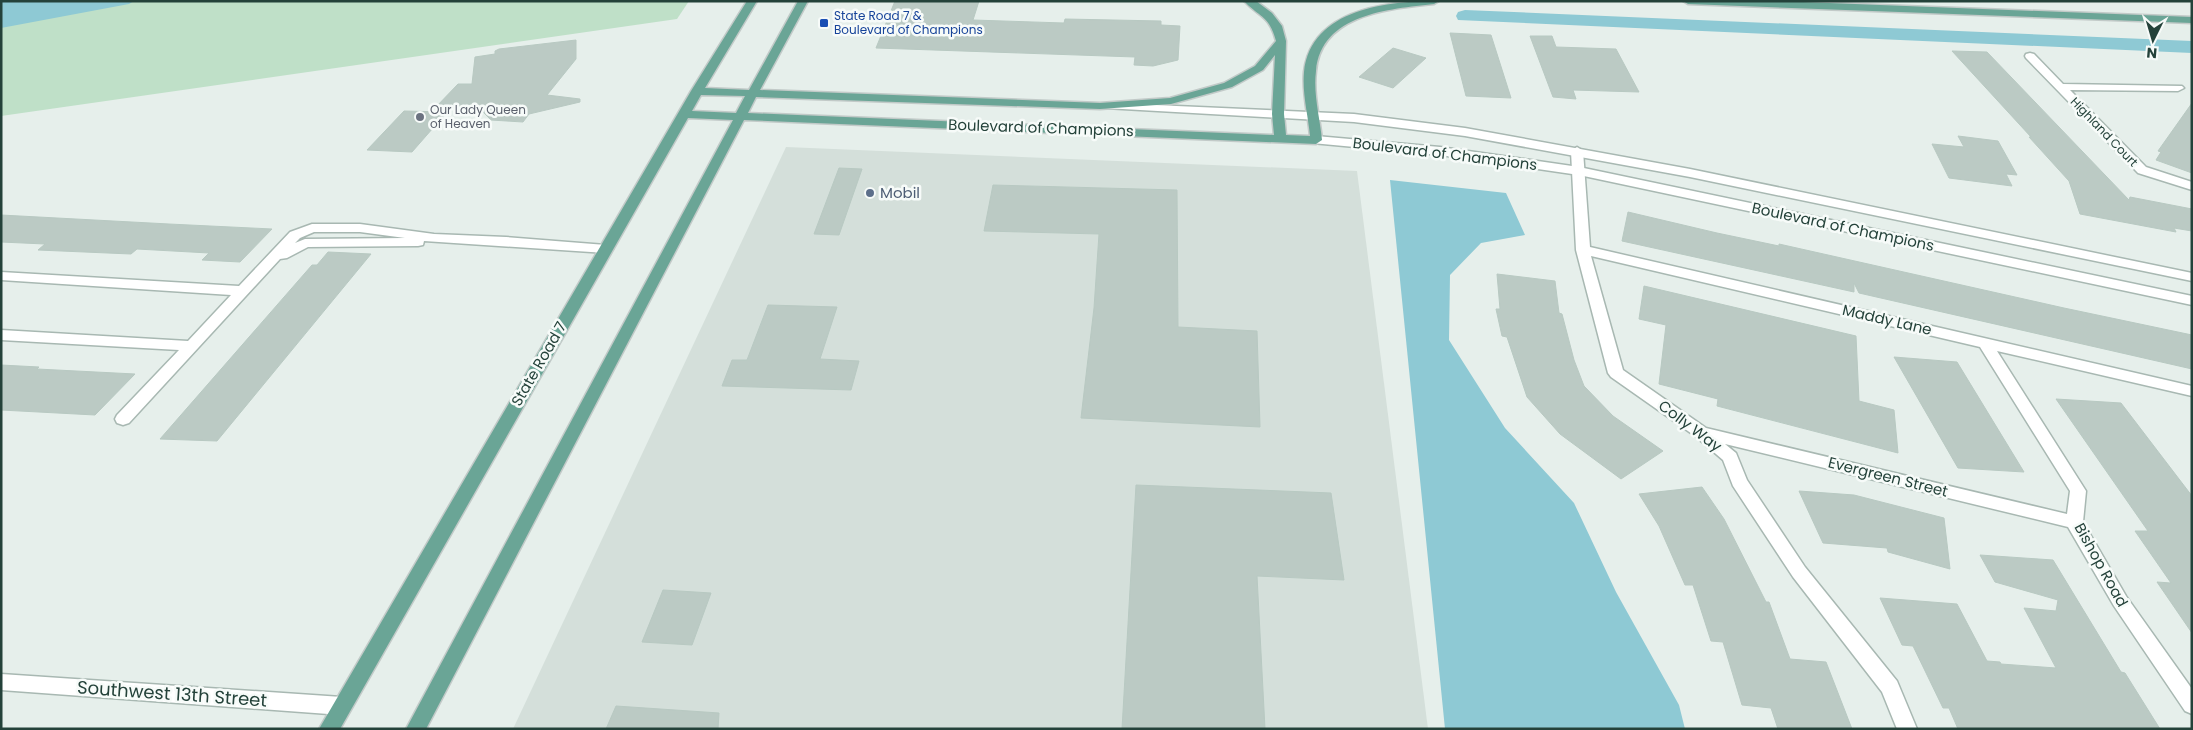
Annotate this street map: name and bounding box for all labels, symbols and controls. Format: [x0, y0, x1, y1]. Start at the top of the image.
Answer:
place label: State Road 7 & Boulevard of Champions [834, 7, 983, 38]
north arrow [2128, 15, 2178, 65]
marker: State Road 7 & Boulevard of Champions [818, 17, 830, 29]
text: N [2146, 43, 2158, 63]
street label: Highland Court [2067, 93, 2142, 170]
place label: Our Lady Queen of Heaven [430, 101, 526, 132]
marker: Our Lady Queen of Heaven [414, 111, 426, 123]
street label: Boulevard of Champions [948, 114, 1134, 141]
street label: Boulevard of Champions [1352, 132, 1539, 175]
place label: Mobil [880, 182, 920, 203]
marker: Mobil [864, 187, 876, 199]
street label: Boulevard of Champions [1750, 197, 1936, 256]
street label: Maddy Lane [1840, 299, 1934, 340]
street label: State Road 7 [506, 318, 571, 410]
street label: Colly Way [1654, 395, 1727, 457]
street label: Evergreen Street [1826, 451, 1950, 502]
street label: Bishop Road [2070, 519, 2133, 611]
street label: Southwest 13th Street [76, 674, 268, 713]

